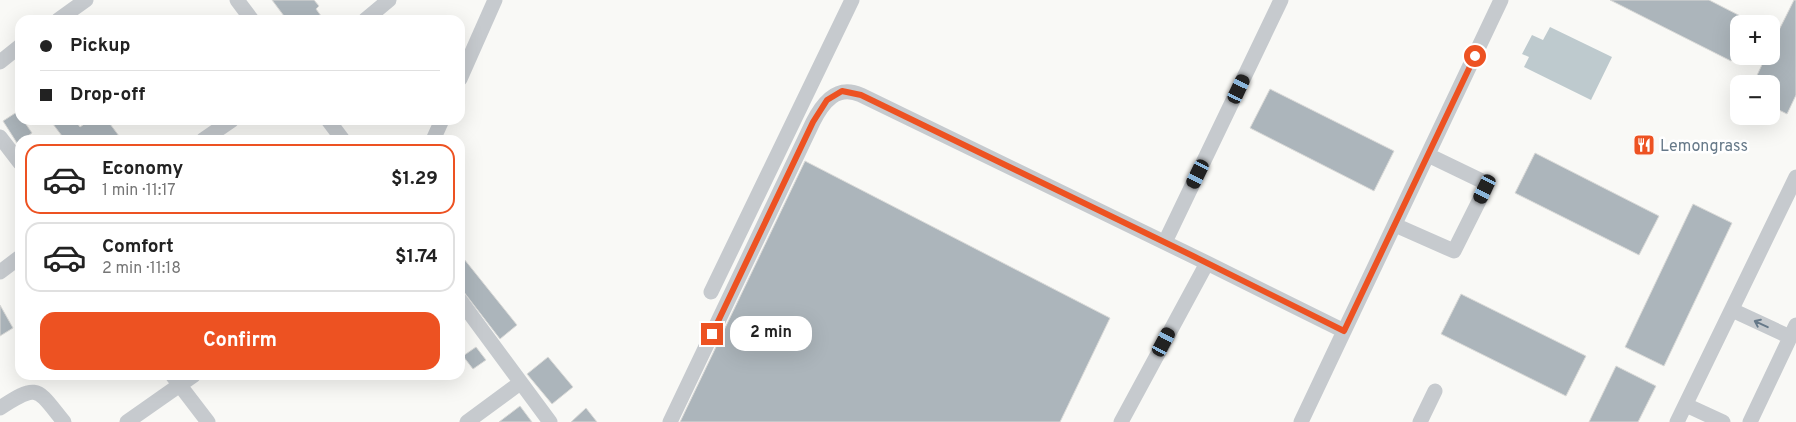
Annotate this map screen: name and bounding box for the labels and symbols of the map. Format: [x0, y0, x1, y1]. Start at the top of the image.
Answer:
route start [1464, 45, 1486, 67]
car [1225, 72, 1252, 106]
restaurant icon: Lemongrass [1632, 133, 1656, 157]
place label: Lemongrass [1660, 137, 1748, 157]
car [1184, 157, 1211, 191]
car [1471, 172, 1498, 206]
callout: 2 min [730, 316, 812, 352]
one-way arrow [1754, 318, 1769, 328]
route end [701, 323, 723, 345]
car [1150, 325, 1177, 359]

